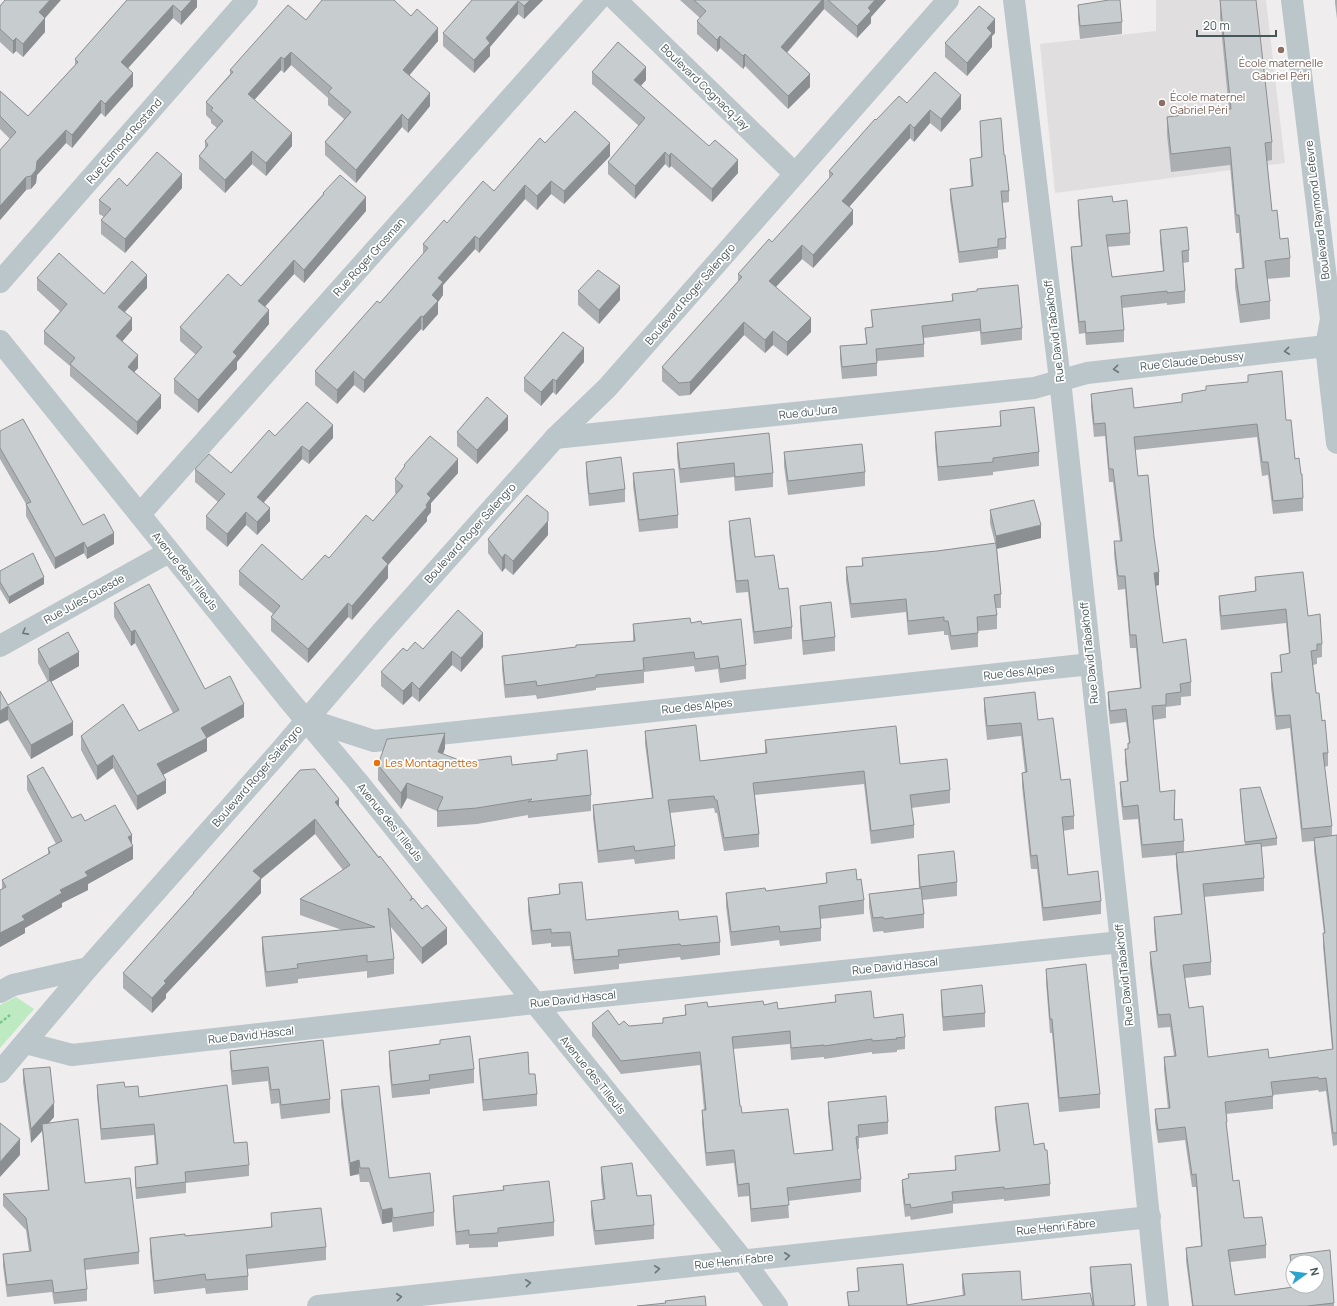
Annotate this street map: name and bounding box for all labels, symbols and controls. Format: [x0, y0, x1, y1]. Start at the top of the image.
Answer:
scale bar [1197, 12, 1276, 38]
text: 20 m [1203, 17, 1230, 34]
street label: Boulevard Cognacq Jay [658, 40, 753, 133]
marker: École maternelle Gabriel Péri [1276, 45, 1286, 55]
place label: École maternelle Gabriel Péri [1239, 55, 1324, 83]
place label: École maternel Gabriel Péri [1170, 89, 1245, 117]
street label: Rue Edmond Rostand [82, 95, 165, 187]
marker: École maternel Gabriel Péri [1157, 98, 1167, 108]
street label: Boulevard Raymond Lefevre [1300, 139, 1332, 280]
street label: Rue Roger Grosman [329, 214, 408, 299]
street label: Boulevard Roger Salengro [641, 239, 738, 348]
street label: Rue David Tabakhoff [1040, 279, 1067, 383]
one-way arrow [1284, 346, 1290, 355]
street label: Rue Claude Debussy [1139, 348, 1245, 373]
one-way arrow [1113, 365, 1119, 374]
street label: Rue du Jura [778, 401, 838, 422]
street label: Boulevard Roger Salengro [420, 479, 519, 586]
street label: Avenue des Tilleuls [149, 529, 222, 613]
street label: Rue Jules Guesde [41, 570, 127, 627]
street label: Rue David Tabakhoff [1076, 601, 1101, 705]
one-way arrow [21, 627, 29, 635]
street label: Rue des Alpes [983, 660, 1055, 683]
street label: Rue des Alpes [661, 694, 733, 717]
street label: Boulevard Roger Salengro [208, 721, 305, 830]
place label: Les Montagnettes [385, 755, 478, 770]
marker: Les Montagnettes [372, 758, 382, 768]
street label: Avenue des Tilleuls [354, 780, 427, 864]
street label: Rue David Tabakhoff [1111, 923, 1136, 1027]
street label: Rue David Hascal [851, 954, 939, 977]
street label: Rue David Hascal [529, 987, 617, 1010]
street label: Rue David Hascal [207, 1023, 295, 1046]
street label: Avenue des Tilleuls [557, 1033, 630, 1117]
street label: Rue Henri Fabre [1016, 1215, 1097, 1238]
street label: Rue Henri Fabre [694, 1249, 775, 1272]
one-way arrow [784, 1251, 790, 1260]
north arrow [1285, 1254, 1325, 1294]
one-way arrow [654, 1265, 661, 1274]
text: N [1307, 1266, 1323, 1277]
one-way arrow [525, 1279, 531, 1288]
one-way arrow [396, 1293, 402, 1302]

